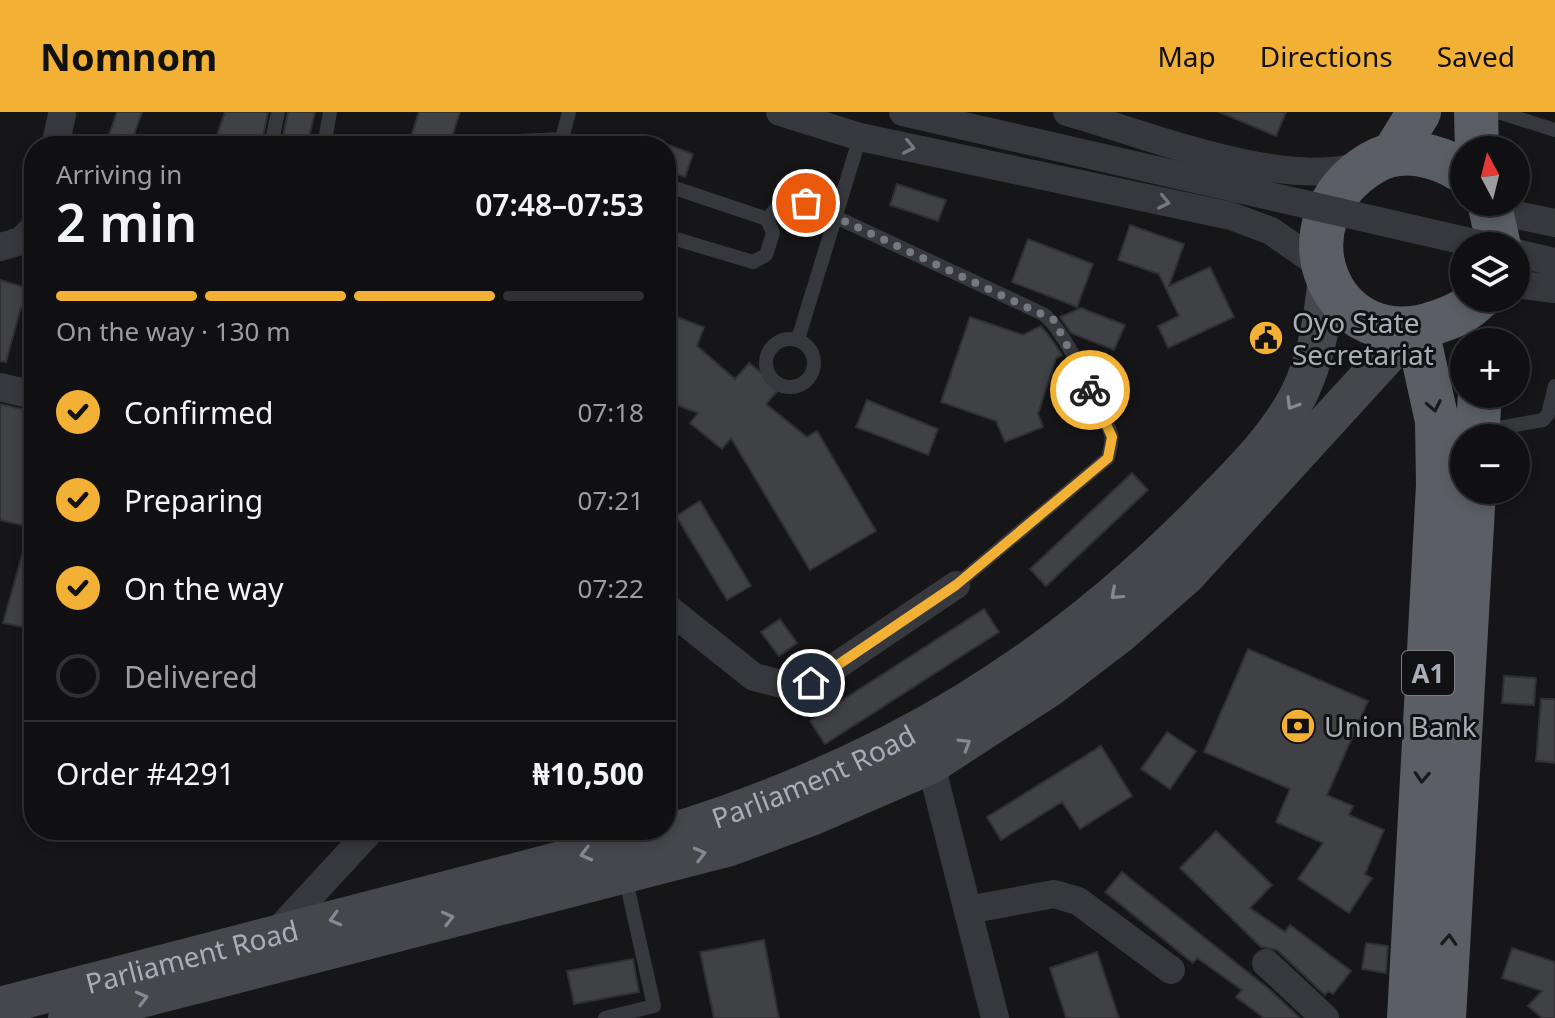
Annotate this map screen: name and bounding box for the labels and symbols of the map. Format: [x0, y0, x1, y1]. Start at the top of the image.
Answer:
north arrow [1450, 136, 1530, 216]
one-way arrow [902, 138, 916, 155]
pin [772, 169, 840, 237]
one-way arrow [1157, 192, 1170, 209]
place label: Oyo State Secretariat [1292, 303, 1434, 373]
public building icon: Oyo State Secretariat [1247, 319, 1285, 357]
courier [1050, 350, 1130, 430]
one-way arrow [1286, 395, 1302, 410]
one-way arrow [1425, 399, 1442, 412]
one-way arrow [1110, 585, 1125, 599]
pin [777, 649, 845, 717]
road number: A1 [1402, 651, 1454, 695]
bank icon: Union Bank [1279, 707, 1317, 745]
place label: Union Bank [1324, 707, 1477, 745]
street label: Parliament Road [706, 715, 922, 837]
one-way arrow [956, 738, 971, 754]
one-way arrow [1414, 771, 1431, 784]
one-way arrow [580, 844, 594, 861]
one-way arrow [692, 847, 706, 864]
street label: Parliament Road [81, 910, 302, 1002]
one-way arrow [328, 910, 342, 927]
one-way arrow [440, 911, 454, 928]
one-way arrow [1440, 933, 1457, 946]
one-way arrow [135, 991, 149, 1007]

